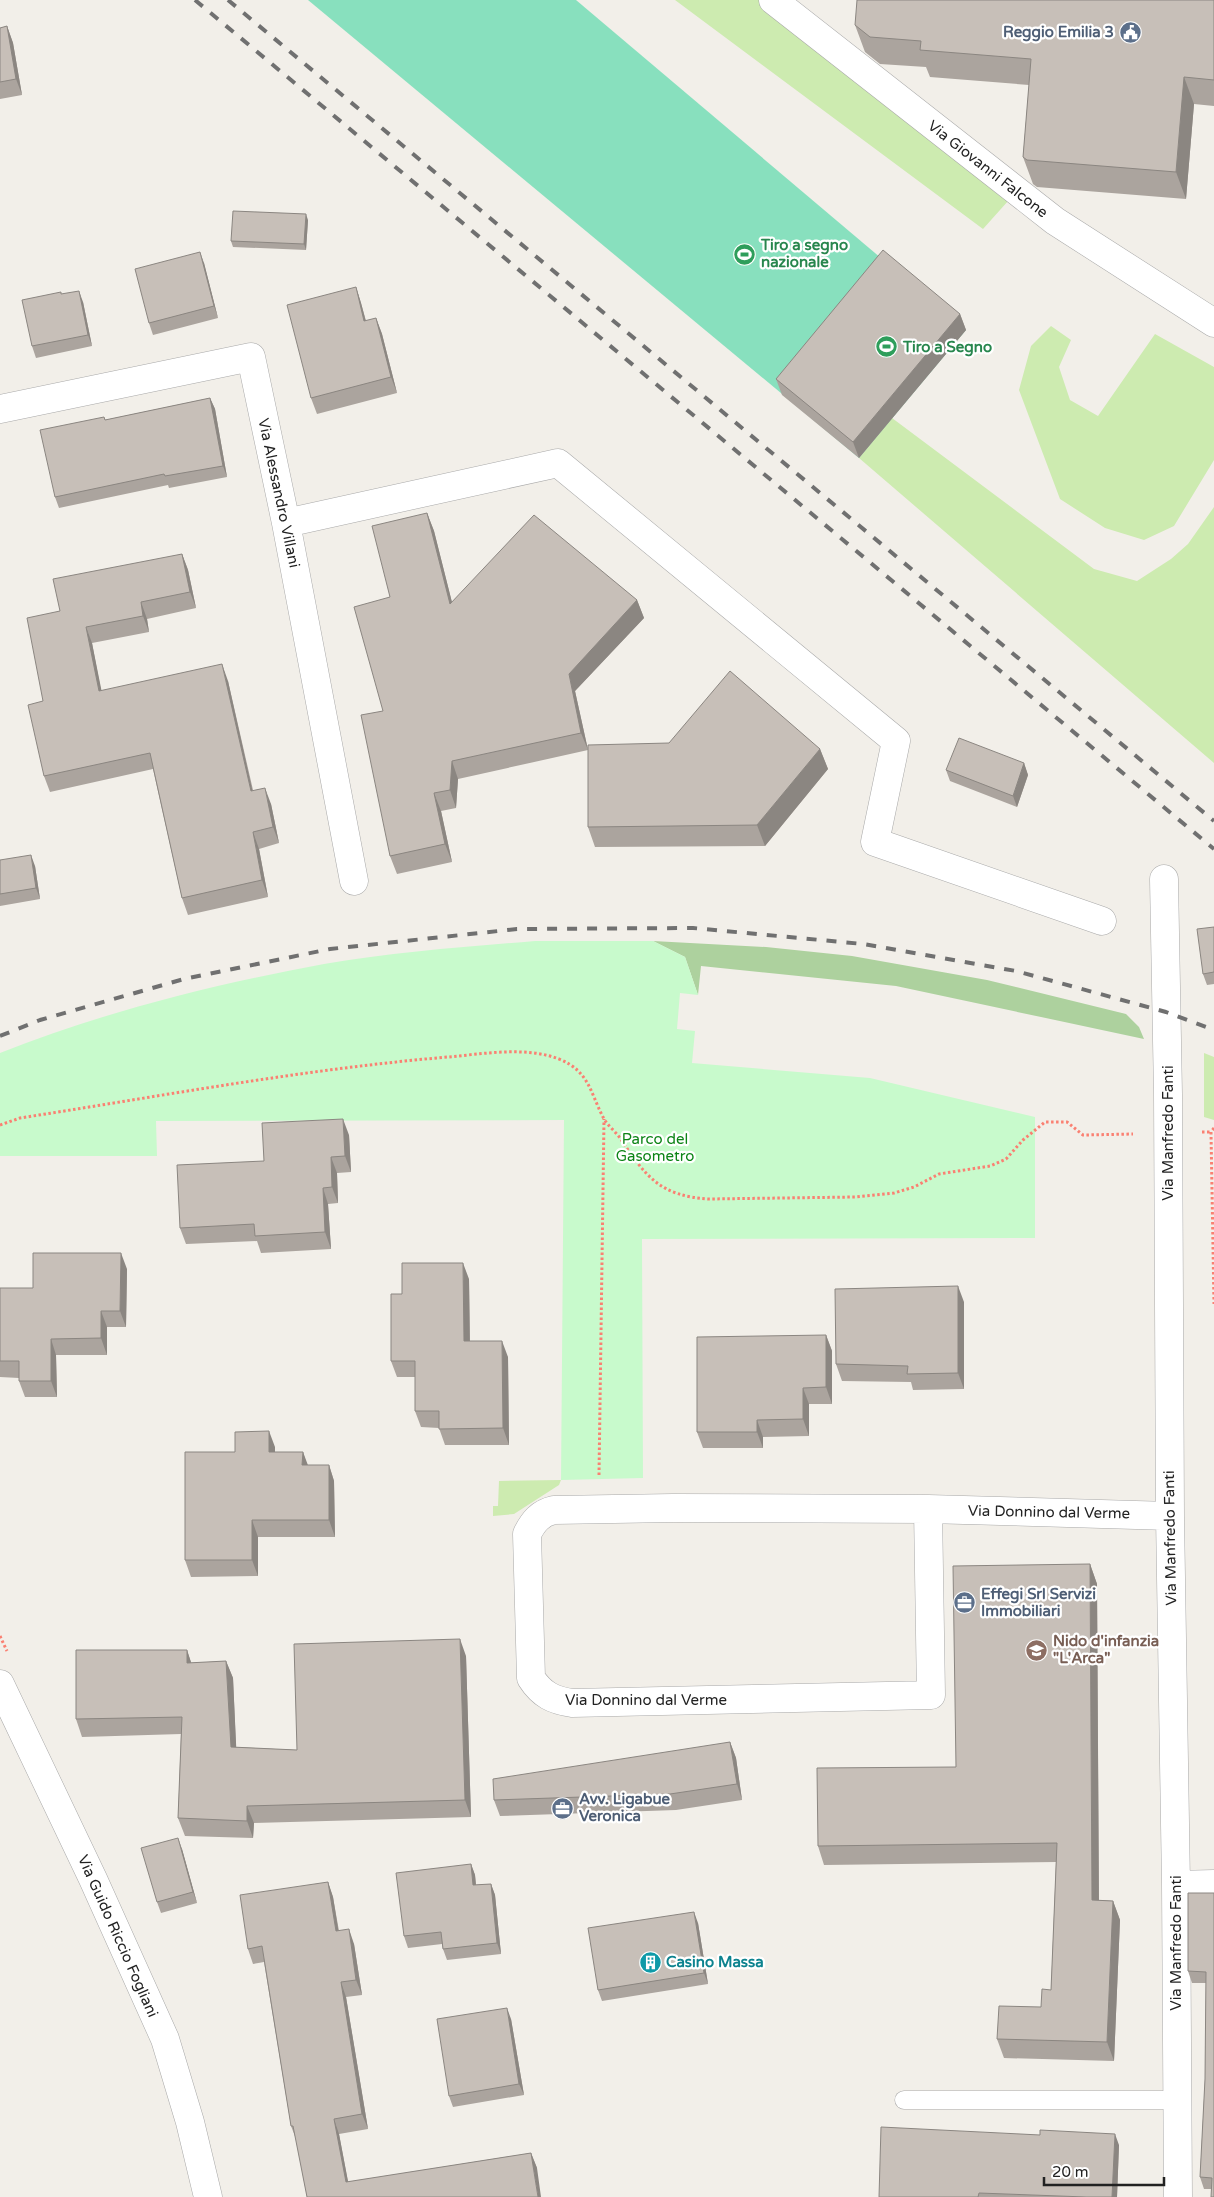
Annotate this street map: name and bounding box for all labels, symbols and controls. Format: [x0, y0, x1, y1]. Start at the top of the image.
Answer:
public building icon: Reggio Emilia 3 [1118, 20, 1142, 44]
place label: Reggio Emilia 3 [1003, 23, 1114, 42]
street label: Via Giovanni Falcone [924, 117, 1052, 221]
place label: Tiro a segno nazionale [760, 236, 848, 271]
sports icon: Tiro a segno nazionale [733, 242, 757, 266]
sports icon: Tiro a Segno [875, 335, 899, 359]
place label: Tiro a Segno [902, 338, 992, 357]
street label: Via Alessandro Villani [254, 417, 304, 569]
street label: Via Manfredo Fanti [1159, 1065, 1177, 1201]
park label: Parco del Gasometro [616, 1130, 694, 1165]
street label: Via Manfredo Fanti [1160, 1470, 1180, 1606]
street label: Via Donnino dal Verme [968, 1502, 1130, 1522]
place label: Effegi Srl Servizi Immobiliari [981, 1585, 1096, 1620]
office icon: Effegi Srl Servizi Immobiliari [953, 1591, 977, 1615]
place label: Nido d'infanzia "L'Arca" [1053, 1632, 1159, 1667]
school or university icon: Nido d'infanzia "L'Arca" [1025, 1638, 1049, 1662]
street label: Via Donnino dal Verme [565, 1691, 727, 1709]
place label: Avv. Ligabue Veronica [579, 1790, 671, 1825]
office icon: Avv. Ligabue Veronica [551, 1796, 575, 1820]
street label: Via Guido Riccio Fogliani [74, 1852, 162, 2020]
street label: Via Manfredo Fanti [1167, 1875, 1185, 2011]
building icon: Casino Massa [638, 1950, 662, 1974]
place label: Casino Massa [666, 1953, 764, 1971]
scale bar [1044, 2154, 1164, 2186]
text: 20 m [1052, 2163, 1089, 2181]

